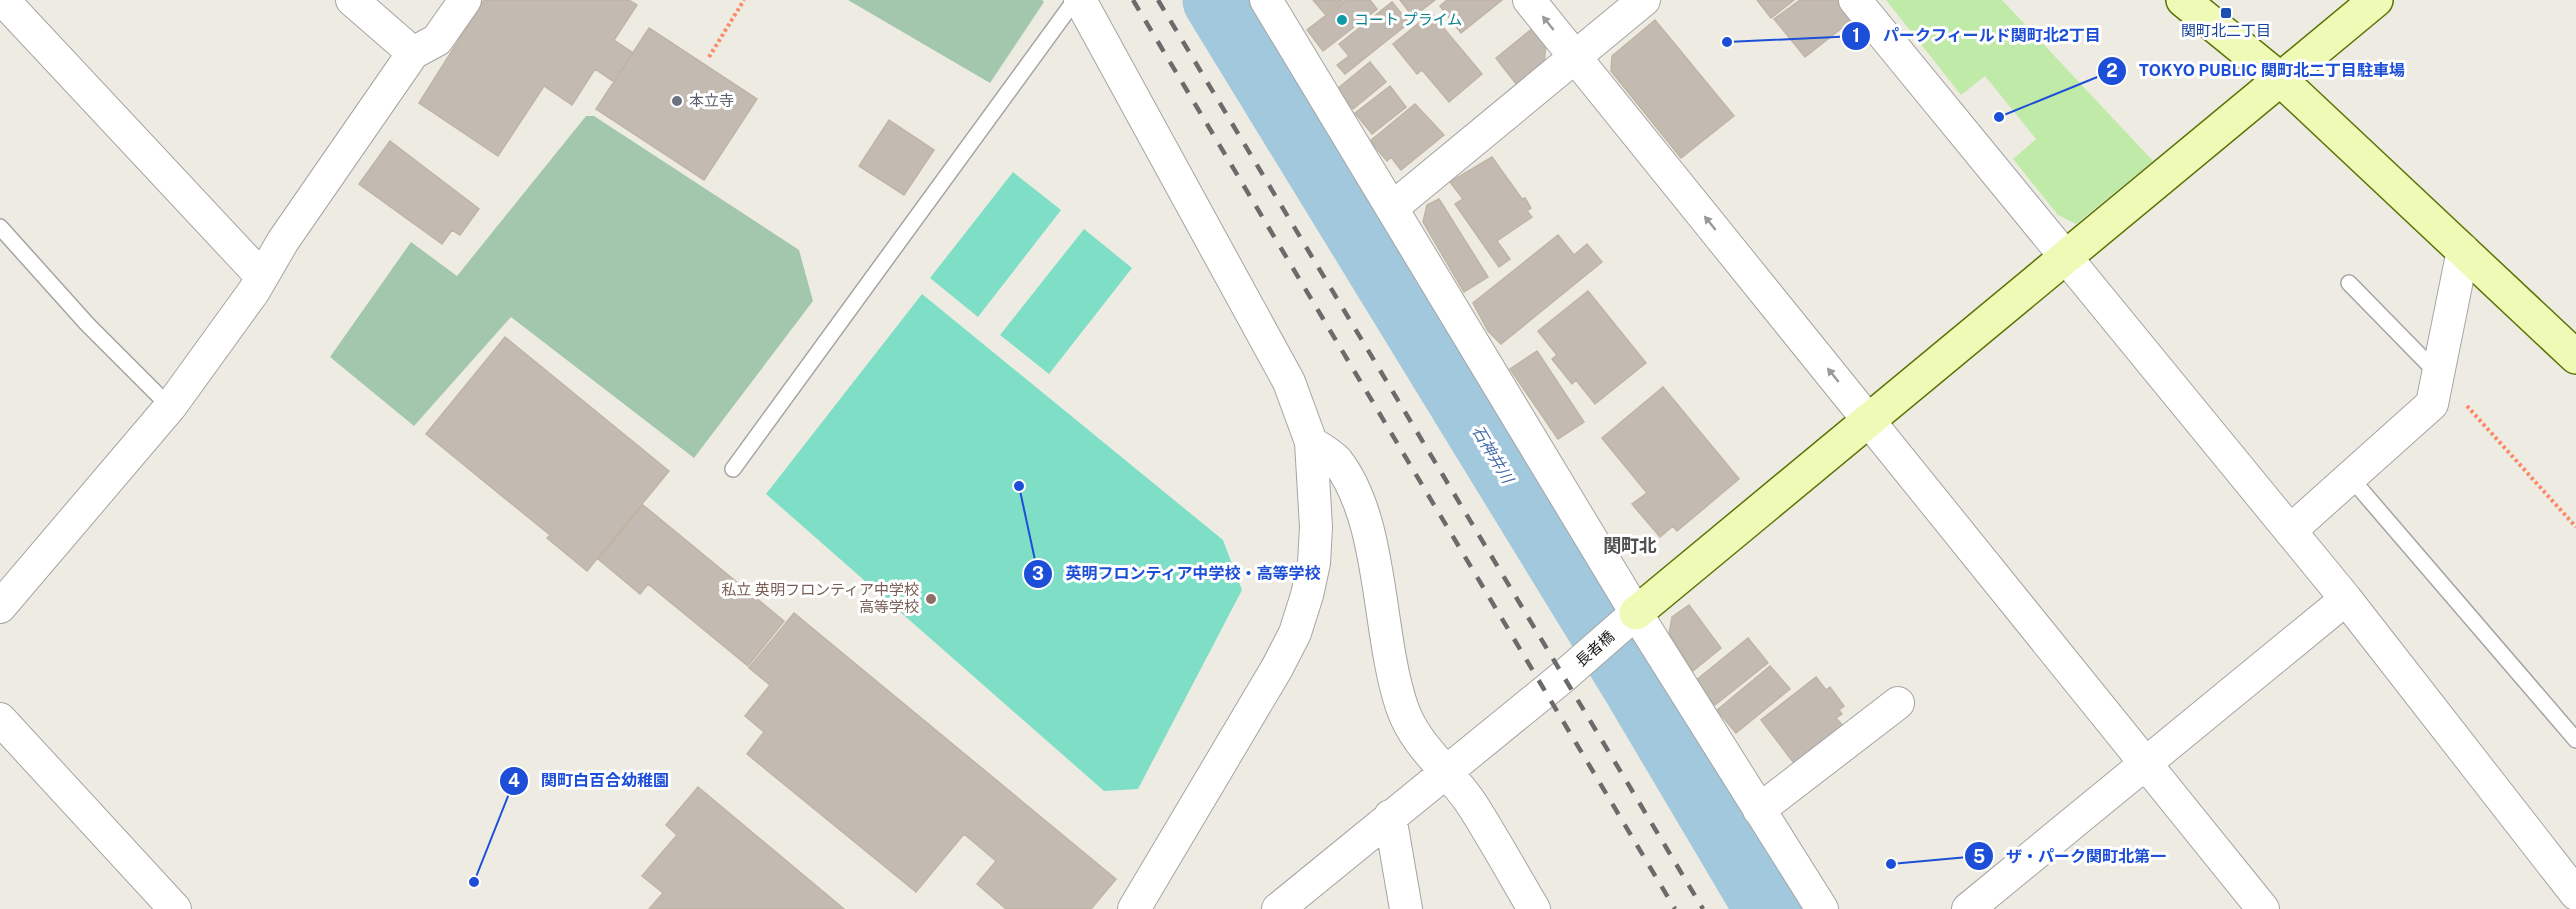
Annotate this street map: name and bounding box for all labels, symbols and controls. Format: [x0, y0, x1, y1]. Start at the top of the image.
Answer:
marker: 関町北二丁目 [2219, 6, 2233, 20]
place label: コート プライム [1354, 11, 1462, 28]
marker: コート プライム [1335, 13, 1349, 27]
one-way arrow [1541, 15, 1554, 31]
callout: パークフィールド関町北2丁目 [1841, 19, 2113, 53]
place label: 関町北二丁目 [2181, 22, 2271, 39]
text: 1 [1852, 25, 1860, 46]
text: パークフィールド関町北2丁目 [1883, 26, 2101, 45]
callout: TOKYO PUBLIC 関町北二丁目駐車場 [2097, 54, 2417, 88]
text: 2 [2106, 60, 2118, 81]
text: TOKYO PUBLIC 関町北二丁目駐車場 [2139, 61, 2405, 80]
place label: 本立寺 [689, 92, 734, 109]
marker: 本立寺 [670, 94, 684, 108]
one-way arrow [1704, 216, 1717, 231]
one-way arrow [1826, 367, 1839, 383]
water label: 石神井川 [1468, 422, 1518, 488]
district label: 関町北 [1603, 535, 1657, 556]
callout: 英明フロンティア中学校・高等学校 [1023, 557, 1333, 591]
text: 3 [1032, 563, 1044, 584]
text: 英明フロンティア中学校・高等学校 [1065, 564, 1321, 583]
place label: 私立 英明フロンティア中学校 高等学校 [721, 581, 919, 615]
marker: 私立 英明フロンティア中学校 高等学校 [924, 592, 938, 606]
street label: 長者橋 [1572, 627, 1617, 670]
callout: 関町白百合幼稚園 [499, 764, 681, 798]
text: 4 [508, 770, 520, 791]
text: 関町白百合幼稚園 [541, 771, 669, 790]
callout: ザ・パーク関町北第一 [1964, 839, 2178, 873]
text: 5 [1973, 846, 1985, 867]
text: ザ・パーク関町北第一 [2006, 847, 2166, 866]

